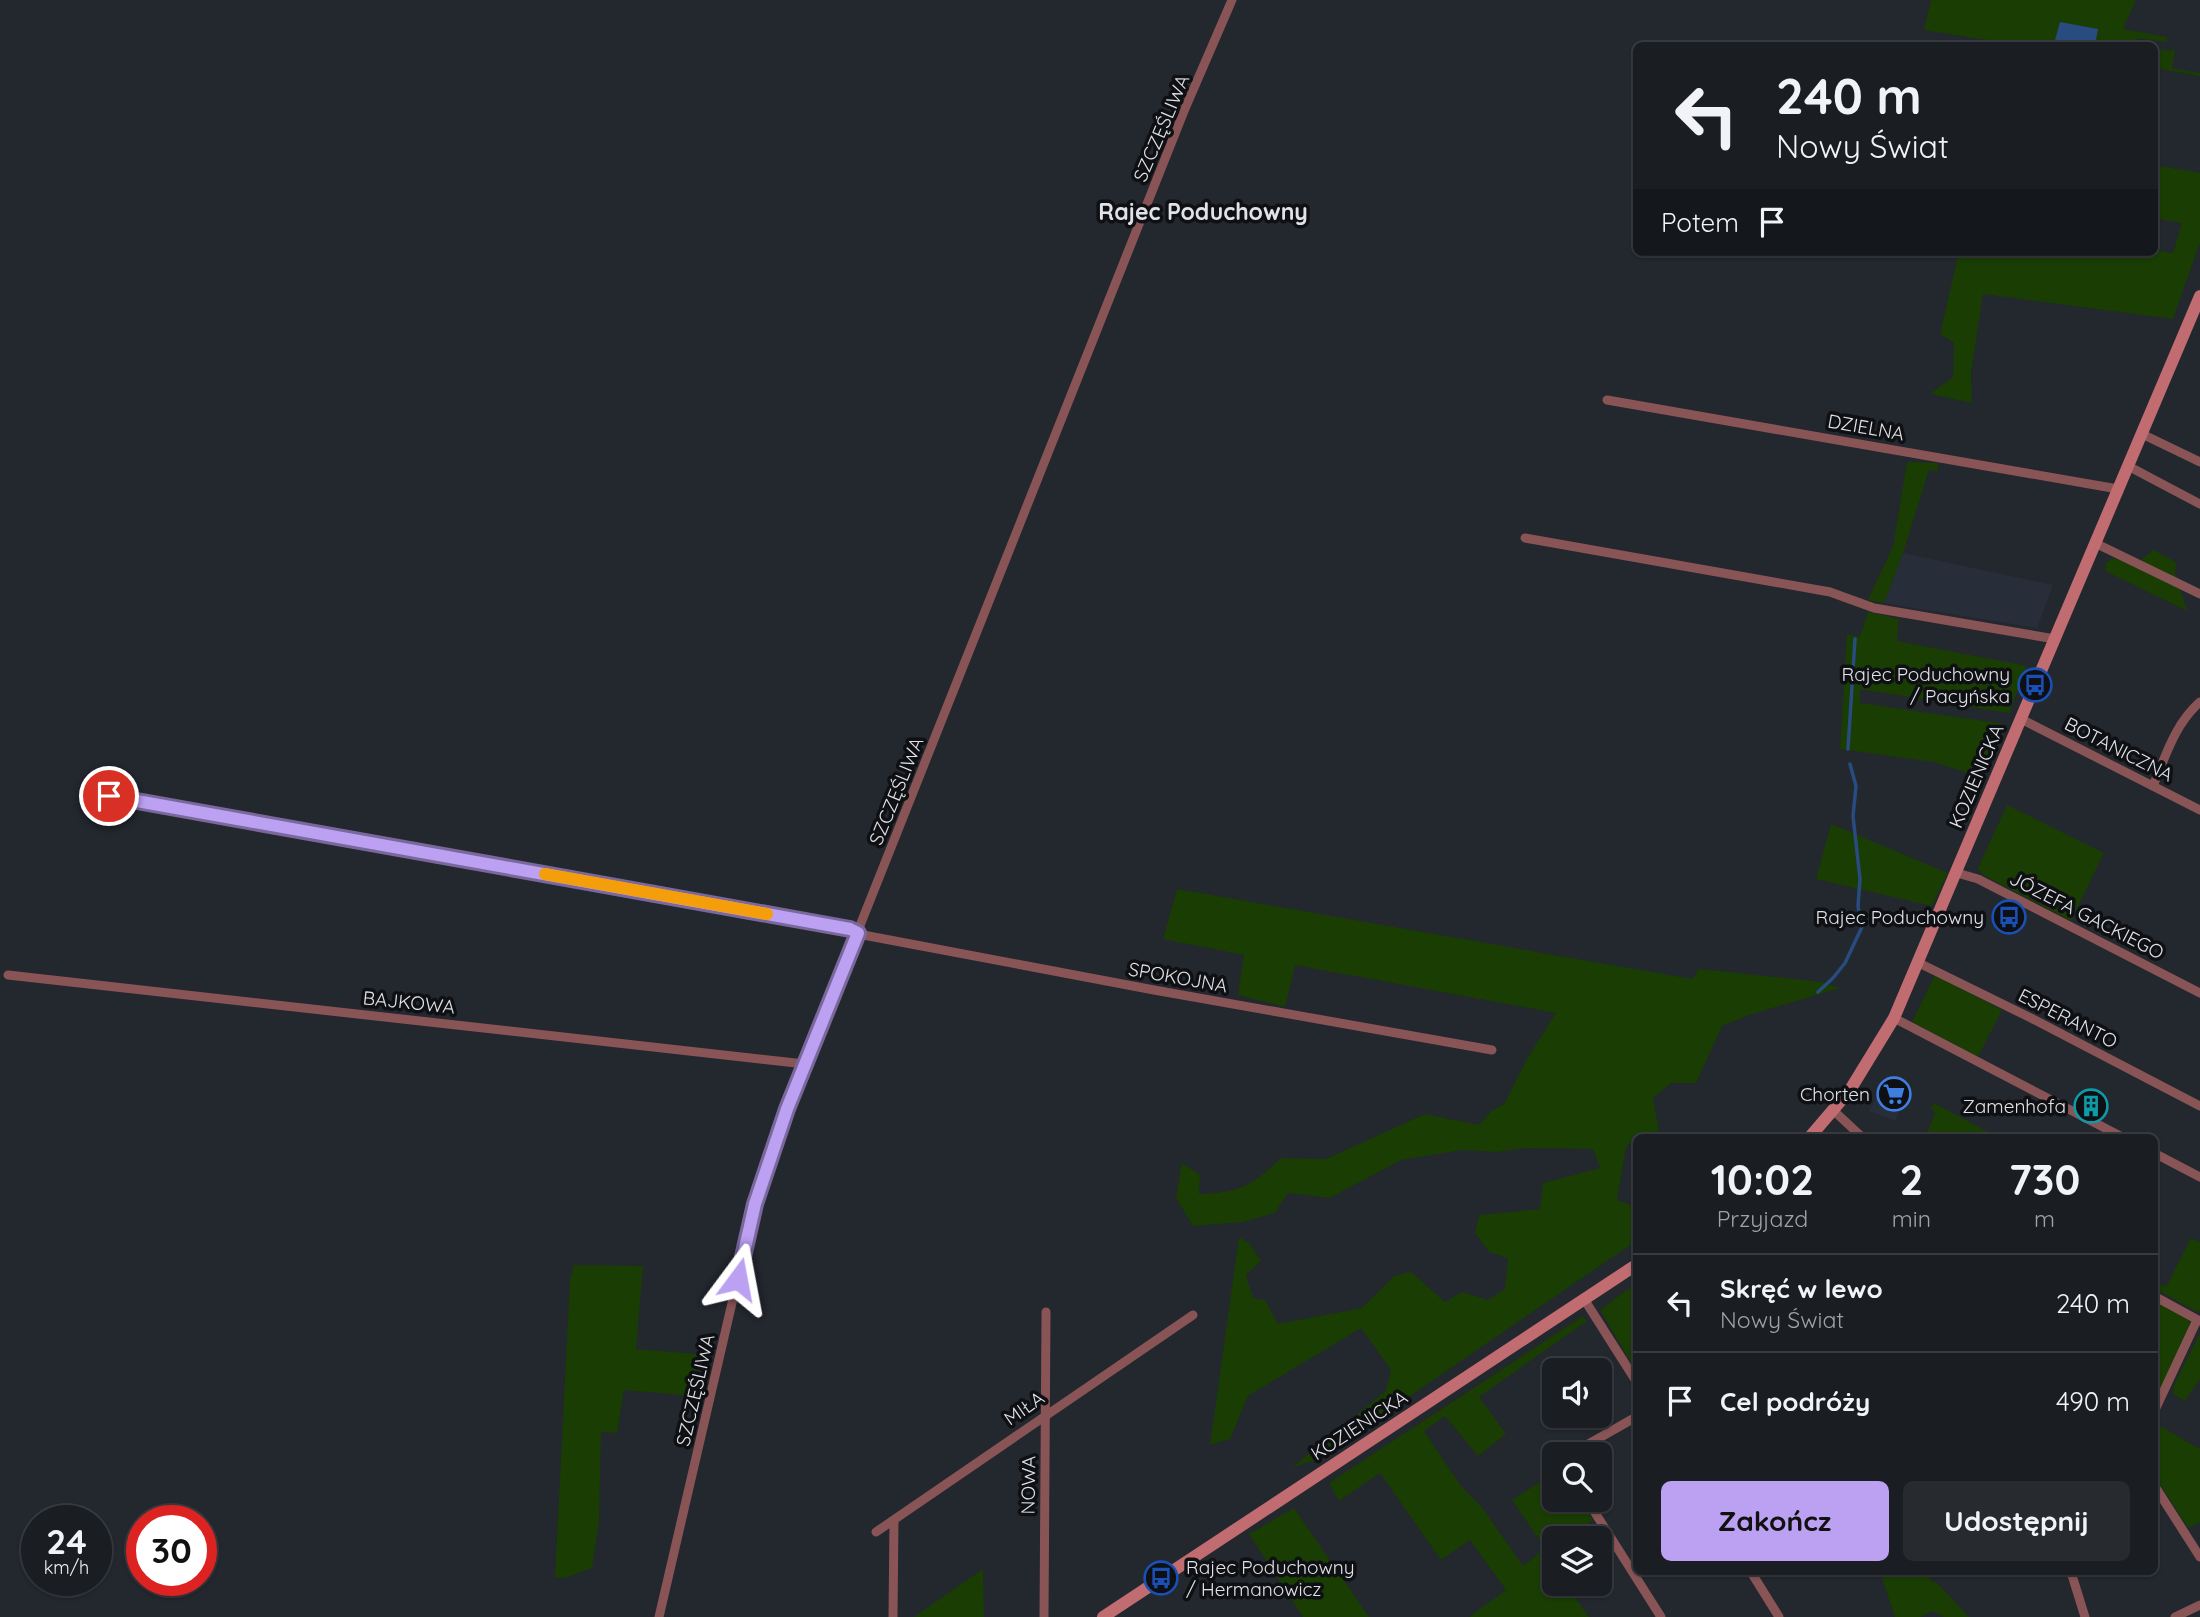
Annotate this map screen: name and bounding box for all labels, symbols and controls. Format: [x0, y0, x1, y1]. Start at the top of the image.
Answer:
text: 240 m [1776, 65, 1922, 126]
icon: left [1661, 70, 1752, 161]
street label: SZCZĘŚLIWA [1128, 71, 1194, 185]
text: Nowy Świat [1776, 126, 1949, 166]
district label: Rajec Poduchowny [1098, 197, 1308, 226]
icon: arrive [1753, 203, 1791, 241]
text: Potem [1661, 206, 1739, 239]
street label: DZIELNA [1826, 408, 1906, 446]
place label: Rajec Poduchowny / Pacyńska [1841, 662, 2010, 708]
bus stop icon: Rajec Poduchowny / Pacyńska [2016, 666, 2054, 704]
street label: BOTANICZNA [2061, 711, 2177, 787]
street label: KOZIENICKA [1943, 720, 2009, 832]
street label: SZCZĘŚLIWA [863, 734, 929, 848]
pin [79, 766, 139, 826]
icon: arrive [90, 777, 128, 815]
street label: JÓZEFA GACKIEGO [2006, 866, 2168, 964]
bus stop icon: Rajec Poduchowny [1990, 898, 2028, 936]
place label: Rajec Poduchowny [1815, 905, 1984, 929]
street label: SPOKOJNA [1127, 956, 1229, 998]
street label: ESPERANTO [2014, 983, 2122, 1053]
street label: BAJKOWA [362, 985, 456, 1019]
supermarket icon: Chorten [1875, 1075, 1913, 1113]
place label: Chorten [1800, 1082, 1870, 1106]
building icon: Zamenhofa [2072, 1087, 2110, 1125]
place label: Zamenhofa [1963, 1094, 2066, 1118]
text: 10:02 [1711, 1153, 1814, 1206]
text: 2 [1899, 1153, 1923, 1206]
text: 730 [2009, 1153, 2080, 1206]
text: Przyjazd [1717, 1204, 1808, 1233]
text: min [1892, 1204, 1931, 1233]
text: m [2034, 1204, 2055, 1233]
position arrow [701, 1242, 775, 1316]
text: Skręć w lewo [1720, 1272, 1883, 1305]
icon: left [1661, 1284, 1699, 1322]
text: 240 m [2056, 1287, 2130, 1320]
text: Nowy Świat [1720, 1305, 1844, 1334]
street label: SZCZĘŚLIWA [670, 1332, 720, 1448]
map controls [1542, 1358, 1612, 1596]
button: sound [1542, 1358, 1612, 1428]
icon: arrive [1661, 1382, 1699, 1420]
street label: KOZIENICKA [1306, 1385, 1412, 1465]
text: Cel podróży [1720, 1385, 1870, 1418]
text: 490 m [2056, 1385, 2130, 1418]
street label: MIŁA [999, 1386, 1049, 1430]
button: search [1542, 1442, 1612, 1512]
street label: NOWA [1015, 1456, 1041, 1514]
button: Zakończ [1661, 1481, 1889, 1561]
button: Udostępnij [1903, 1481, 2130, 1561]
speed limit sign: 30 [126, 1505, 217, 1596]
text: 24 [46, 1519, 87, 1563]
button: layers [1542, 1526, 1612, 1596]
place label: Rajec Poduchowny / Hermanowicz [1186, 1555, 1355, 1601]
text: km/h [44, 1556, 89, 1579]
bus stop icon: Rajec Poduchowny / Hermanowicz [1142, 1559, 1180, 1597]

